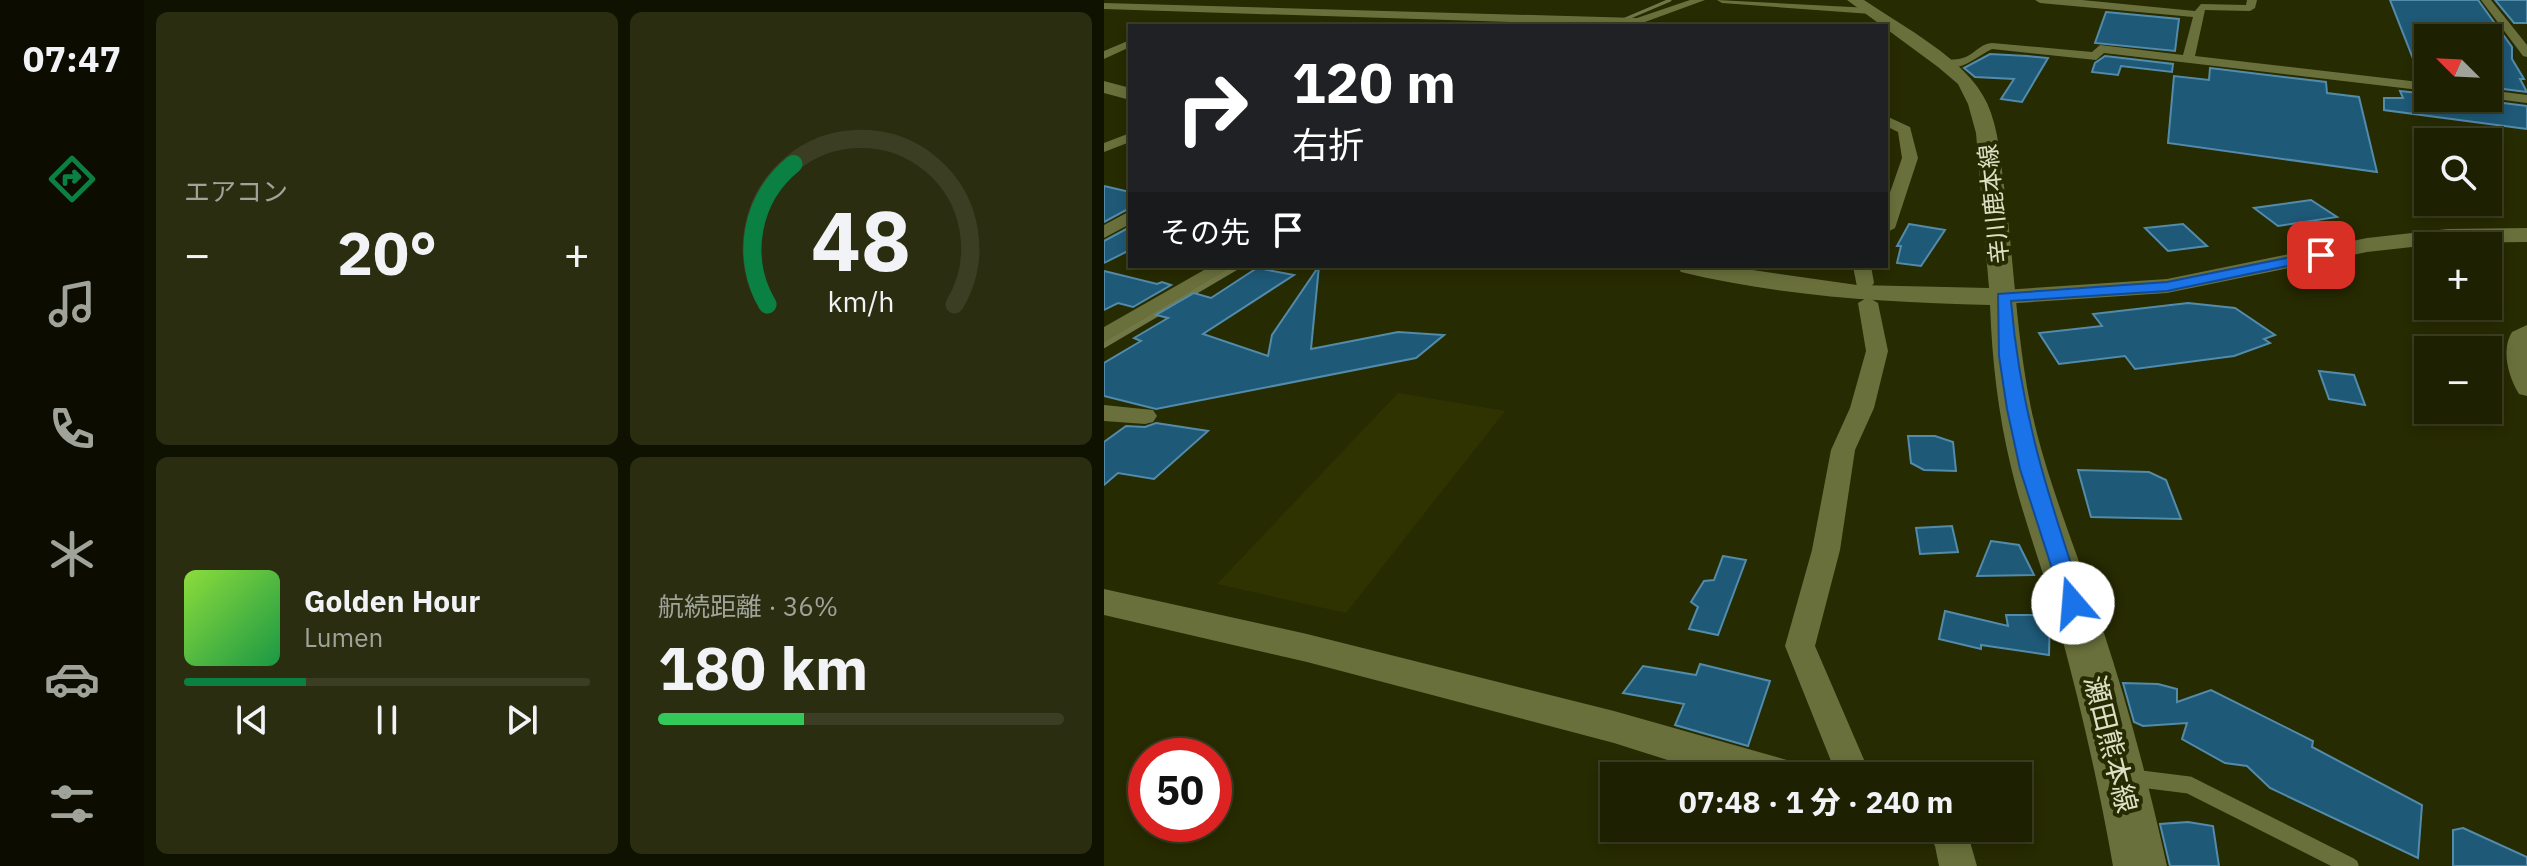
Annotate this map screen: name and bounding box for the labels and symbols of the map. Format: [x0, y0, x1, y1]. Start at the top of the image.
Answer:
north arrow [2414, 24, 2502, 112]
street label: 辛川鹿本線 [1971, 143, 2015, 265]
pin [2287, 221, 2355, 289]
position arrow [2031, 561, 2115, 645]
street label: 瀬田熊本線 [2077, 671, 2146, 816]
speed limit sign: 50 [1128, 738, 1232, 842]

